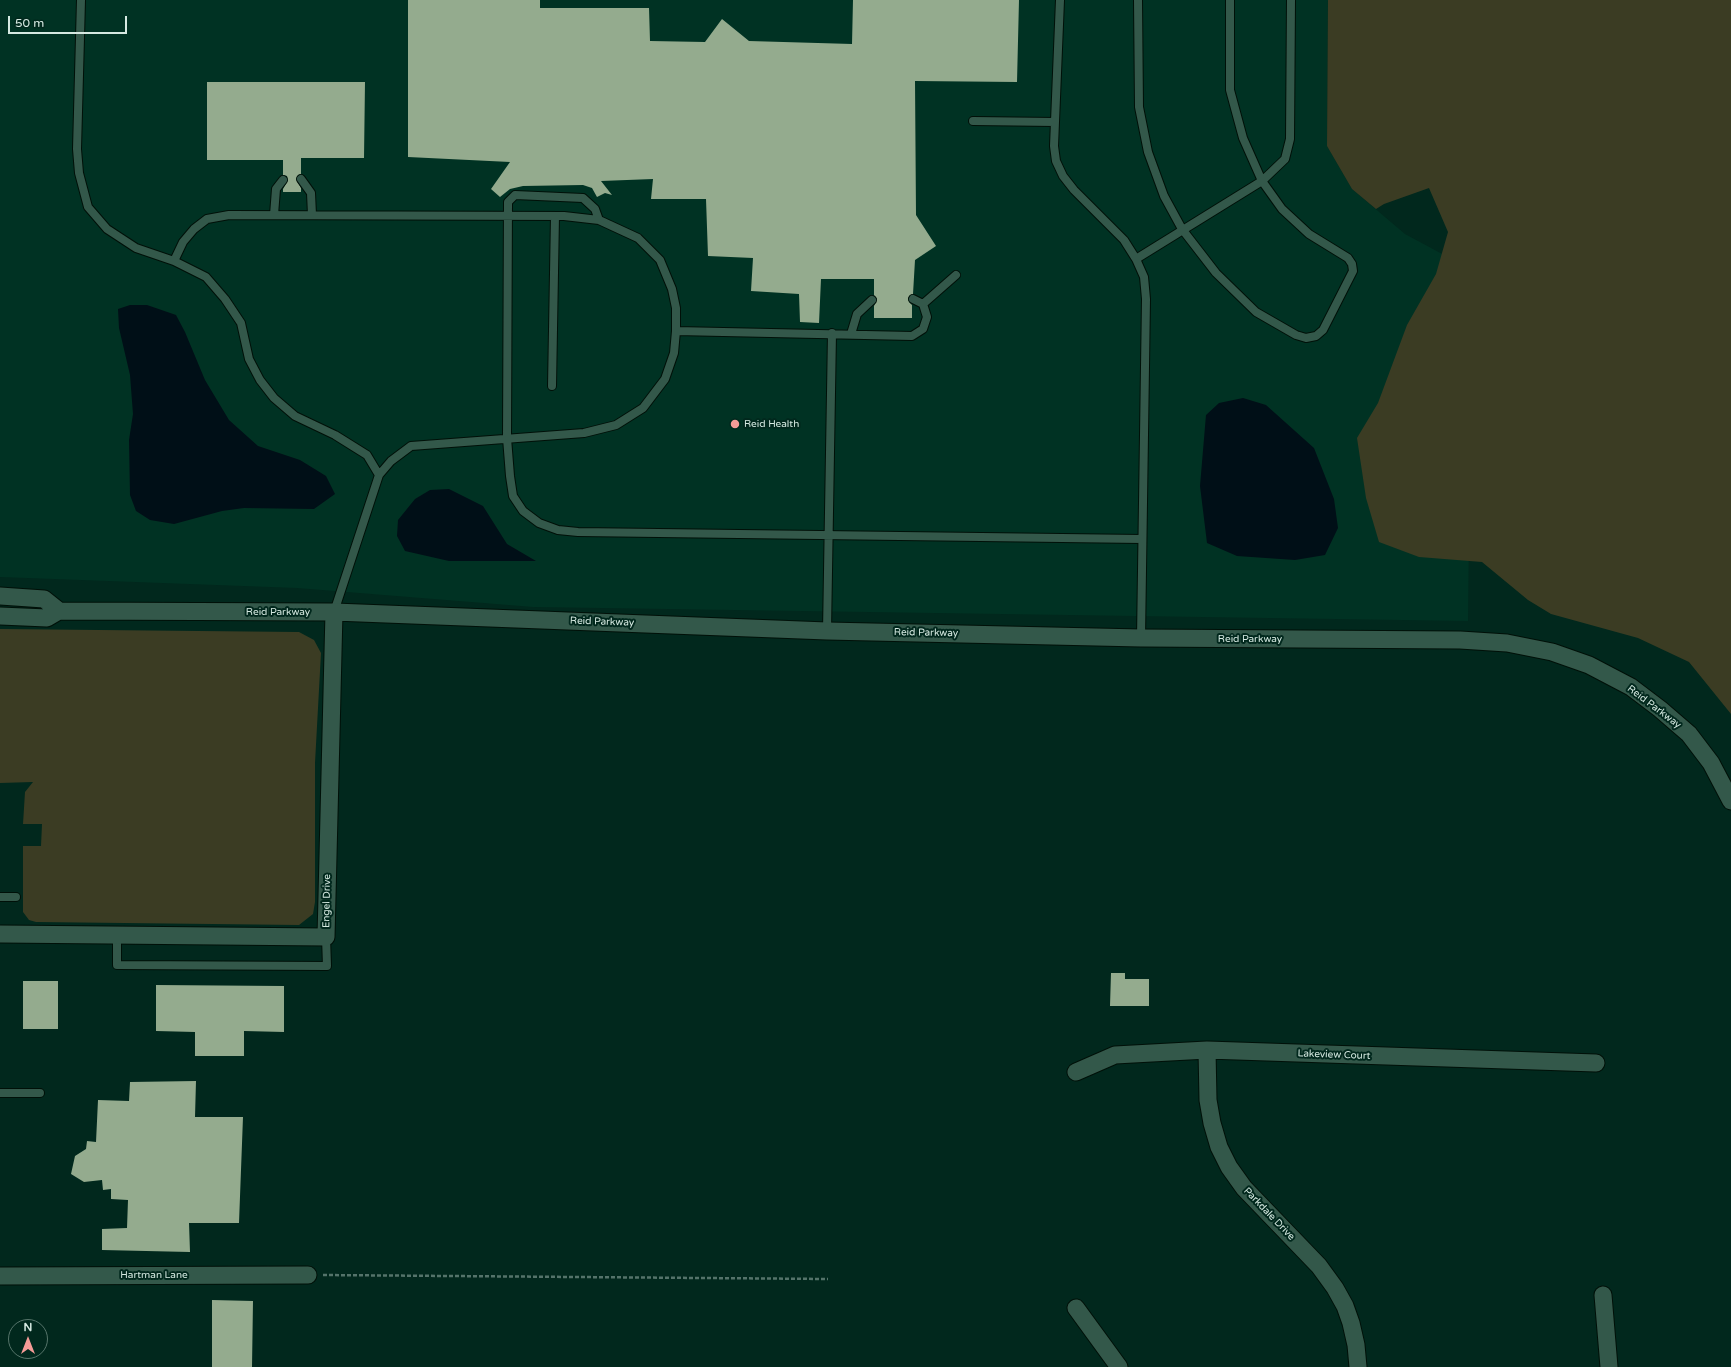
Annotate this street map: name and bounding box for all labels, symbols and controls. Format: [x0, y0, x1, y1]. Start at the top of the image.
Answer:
scale bar [10, 8, 129, 34]
text: 50 m [15, 16, 44, 30]
marker: Reid Health [729, 418, 741, 430]
place label: Reid Health [744, 418, 799, 430]
street label: Reid Parkway [246, 606, 310, 618]
street label: Reid Parkway [570, 615, 634, 629]
street label: Reid Parkway [894, 626, 958, 640]
street label: Reid Parkway [1218, 633, 1282, 645]
street label: Reid Parkway [1625, 683, 1683, 731]
street label: Engel Drive [321, 874, 333, 928]
street label: Lakeview Court [1297, 1048, 1371, 1062]
street label: Parkdale Drive [1241, 1185, 1297, 1243]
street label: Hartman Lane [120, 1269, 188, 1281]
north arrow [8, 1319, 48, 1359]
text: N [24, 1321, 32, 1334]

